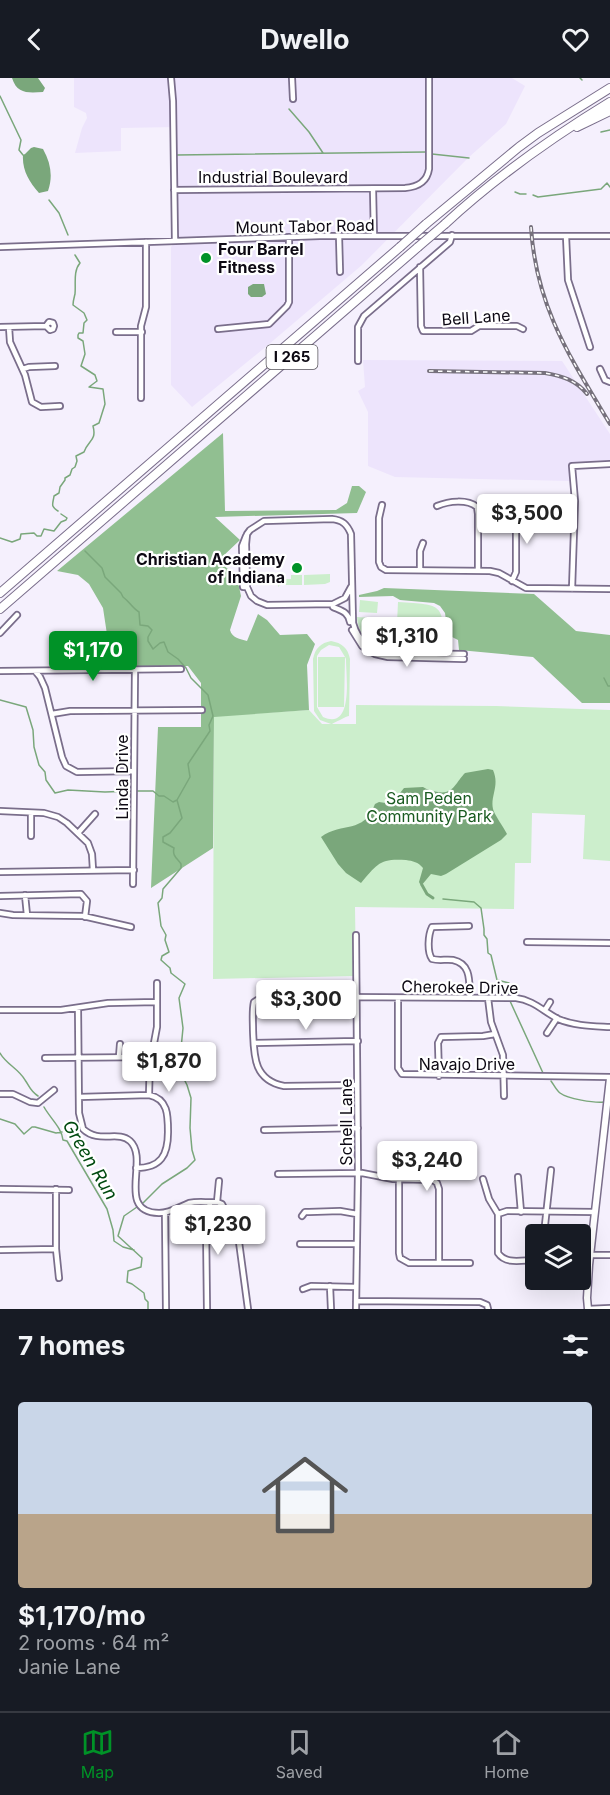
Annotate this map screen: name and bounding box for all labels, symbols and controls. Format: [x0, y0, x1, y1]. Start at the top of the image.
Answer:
icon: back [18, 23, 51, 56]
text: Dwello [260, 23, 350, 56]
icon: heart [559, 23, 592, 56]
street label: Industrial Boulevard [198, 167, 348, 187]
street label: Mount Tabor Road [235, 215, 375, 237]
place label: Four Barrel Fitness [218, 239, 304, 277]
marker: Four Barrel Fitness [199, 251, 213, 265]
street label: Bell Lane [441, 305, 511, 329]
road number: I 265 [266, 345, 318, 369]
pin: $3,500 [478, 494, 576, 545]
text: $3,500 [491, 501, 563, 525]
place label: Christian Academy of Indiana [136, 549, 285, 587]
marker: Christian Academy of Indiana [290, 561, 304, 575]
pin: $1,310 [358, 617, 456, 668]
text: $1,310 [376, 624, 438, 648]
pin: $1,170 [44, 631, 142, 682]
text: $1,170 [63, 638, 123, 662]
street label: Linda Drive [112, 734, 132, 820]
park label: Sam Peden Community Park [366, 788, 492, 826]
street label: Cherokee Drive [401, 976, 519, 998]
pin: $3,300 [257, 980, 355, 1031]
text: $3,300 [270, 987, 342, 1011]
pin: $1,870 [120, 1042, 218, 1093]
text: $1,870 [136, 1049, 202, 1073]
street label: Navajo Drive [419, 1054, 515, 1074]
street label: Schell Lane [336, 1078, 356, 1166]
water label: Green Run [58, 1116, 122, 1203]
pin: $3,240 [378, 1141, 476, 1192]
text: $3,240 [391, 1148, 463, 1172]
pin: $1,230 [169, 1205, 267, 1256]
text: $1,230 [184, 1212, 252, 1236]
map controls [525, 1224, 591, 1290]
button: layers [525, 1224, 591, 1290]
icon: filters [559, 1329, 592, 1362]
text: 7 homes [18, 1330, 125, 1361]
icon: home [251, 1441, 359, 1549]
text: $1,170/mo [18, 1600, 146, 1631]
text: 2 rooms · 64 m² [18, 1631, 169, 1655]
text: Janie Lane [18, 1655, 121, 1679]
tab: Map [81, 1726, 114, 1782]
tab: Saved [276, 1726, 323, 1782]
tab: Home [484, 1726, 529, 1782]

